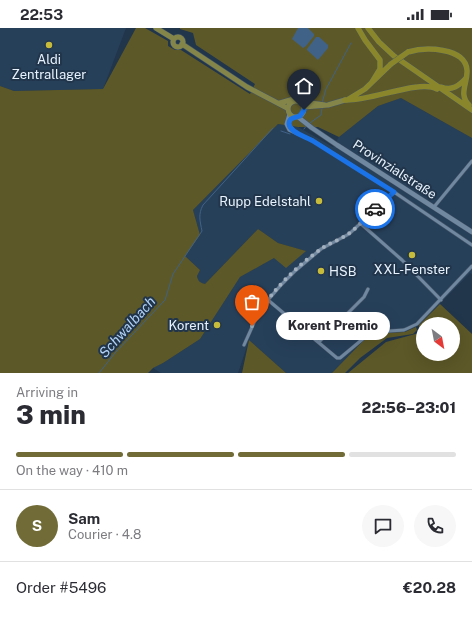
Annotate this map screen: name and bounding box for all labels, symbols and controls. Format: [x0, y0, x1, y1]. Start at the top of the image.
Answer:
text: 22:53 [20, 6, 63, 23]
marker: Aldi Zentrallager [44, 40, 54, 50]
place label: Aldi Zentrallager [12, 52, 86, 82]
pin [287, 69, 321, 110]
icon: home [293, 75, 315, 97]
street label: Provinzialstraße [350, 137, 439, 202]
courier [355, 189, 395, 229]
place label: Rupp Edelstahl [219, 194, 311, 209]
marker: Rupp Edelstahl [314, 196, 324, 206]
icon: car [364, 198, 386, 220]
marker: XXL-Fenster [407, 250, 417, 260]
place label: XXL-Fenster [374, 262, 450, 277]
place label: HSB [329, 264, 356, 279]
marker: HSB [316, 266, 326, 276]
pin [235, 285, 269, 326]
icon: bag [241, 291, 263, 313]
water label: Schwalbach [95, 293, 159, 361]
callout: Korent Premio [276, 312, 390, 340]
north arrow [416, 317, 460, 361]
map controls [416, 317, 460, 361]
place label: Korent [169, 318, 209, 333]
text: Korent Premio [288, 318, 378, 333]
marker: Korent [212, 320, 222, 330]
text: Arriving in [16, 385, 78, 400]
text: 3 min [16, 399, 86, 430]
text: 22:56–23:01 [362, 399, 456, 416]
text: On the way · 410 m [16, 463, 128, 478]
button: chat [362, 505, 404, 547]
button: phone [414, 505, 456, 547]
text: Sam [68, 510, 100, 527]
text: S [32, 517, 42, 534]
text: Courier · 4.8 [68, 527, 141, 542]
text: Order #5496 [16, 579, 106, 596]
text: €20.28 [403, 579, 456, 596]

